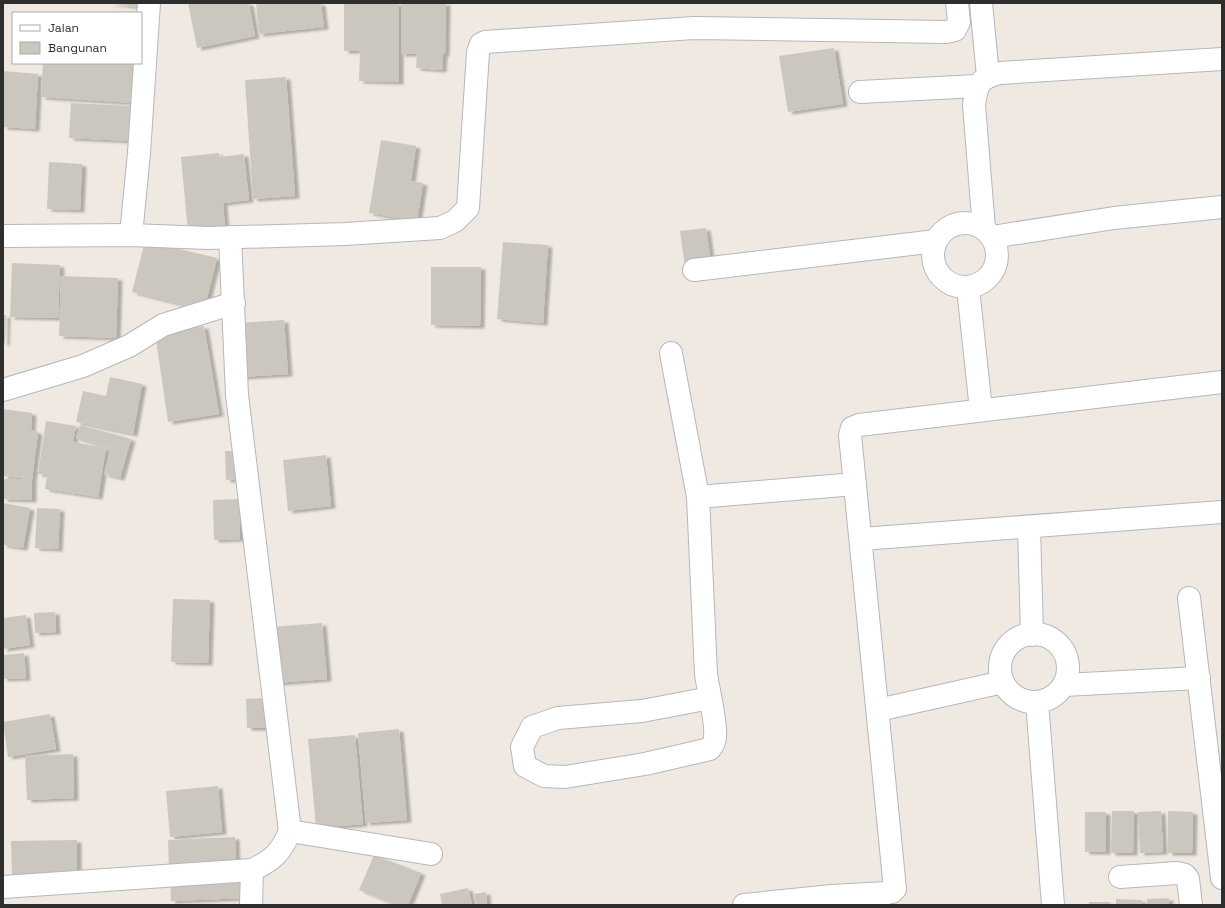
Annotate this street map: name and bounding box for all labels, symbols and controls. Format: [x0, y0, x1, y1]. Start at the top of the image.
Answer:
legend [12, 12, 142, 64]
text: Jalan [48, 20, 79, 36]
text: Bangunan [48, 40, 107, 56]

